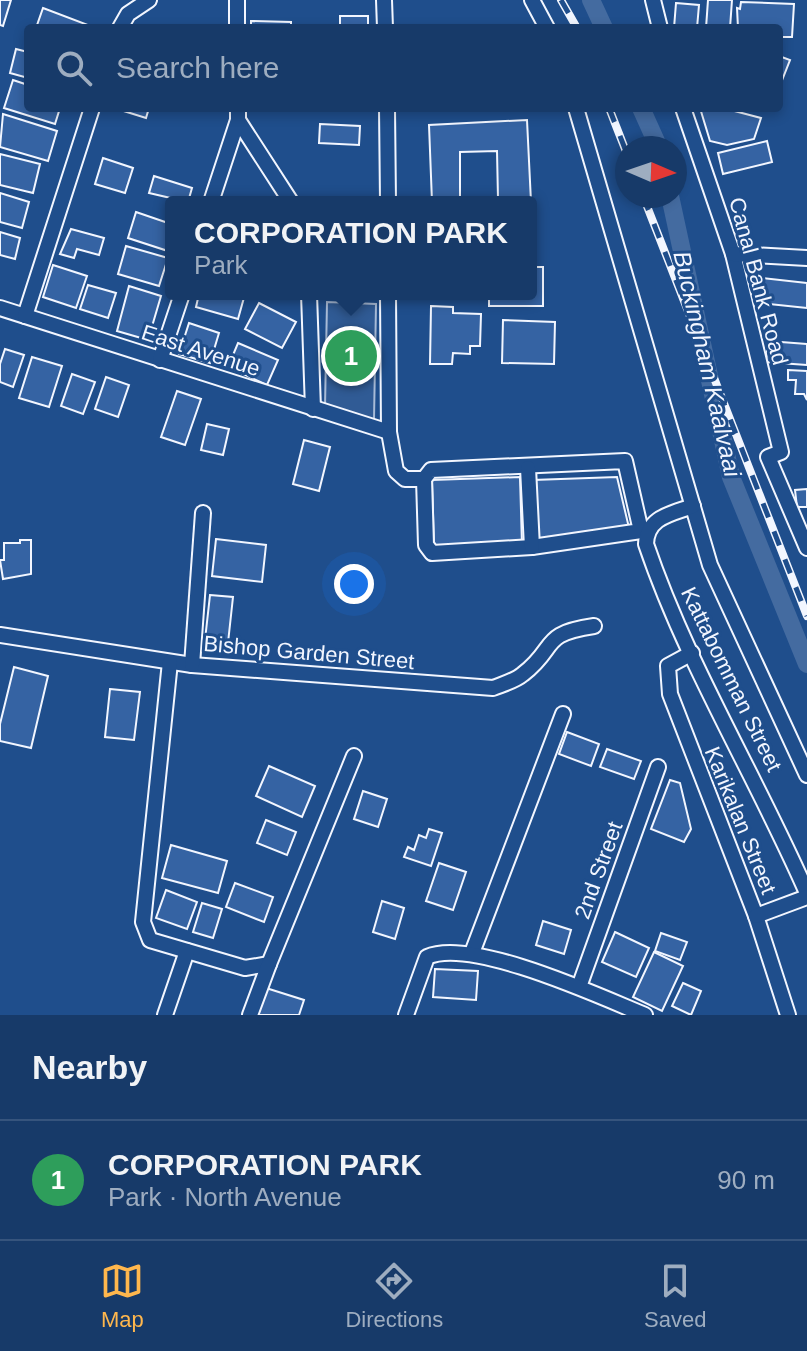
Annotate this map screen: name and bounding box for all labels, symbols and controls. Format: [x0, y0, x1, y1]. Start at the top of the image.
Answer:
search box [24, 24, 783, 112]
icon: search [52, 46, 96, 90]
text: Search here [116, 51, 279, 84]
north arrow [615, 136, 687, 208]
street label: Canal Bank Road [724, 195, 793, 368]
popup [165, 196, 537, 300]
text: CORPORATION PARK [194, 216, 508, 249]
water label: Buckingham Kaalvaai [668, 248, 747, 480]
text: Park [194, 250, 248, 280]
street label: East Avenue [138, 320, 263, 381]
pin: 1 [325, 326, 377, 386]
your location [334, 564, 374, 604]
street label: Kattabomman Street [676, 583, 787, 775]
street label: Bishop Garden Street [202, 631, 415, 674]
street label: Karikalan Street [700, 743, 781, 897]
street label: 2nd Street [569, 818, 628, 922]
text: Nearby [32, 1048, 147, 1086]
text: CORPORATION PARK [108, 1148, 422, 1181]
text: 1 [51, 1165, 65, 1195]
text: 90 m [717, 1165, 775, 1195]
text: Park · North Avenue [108, 1182, 342, 1212]
tab: Map [100, 1259, 144, 1333]
tab: Directions [345, 1259, 443, 1333]
tab: Saved [644, 1259, 707, 1333]

